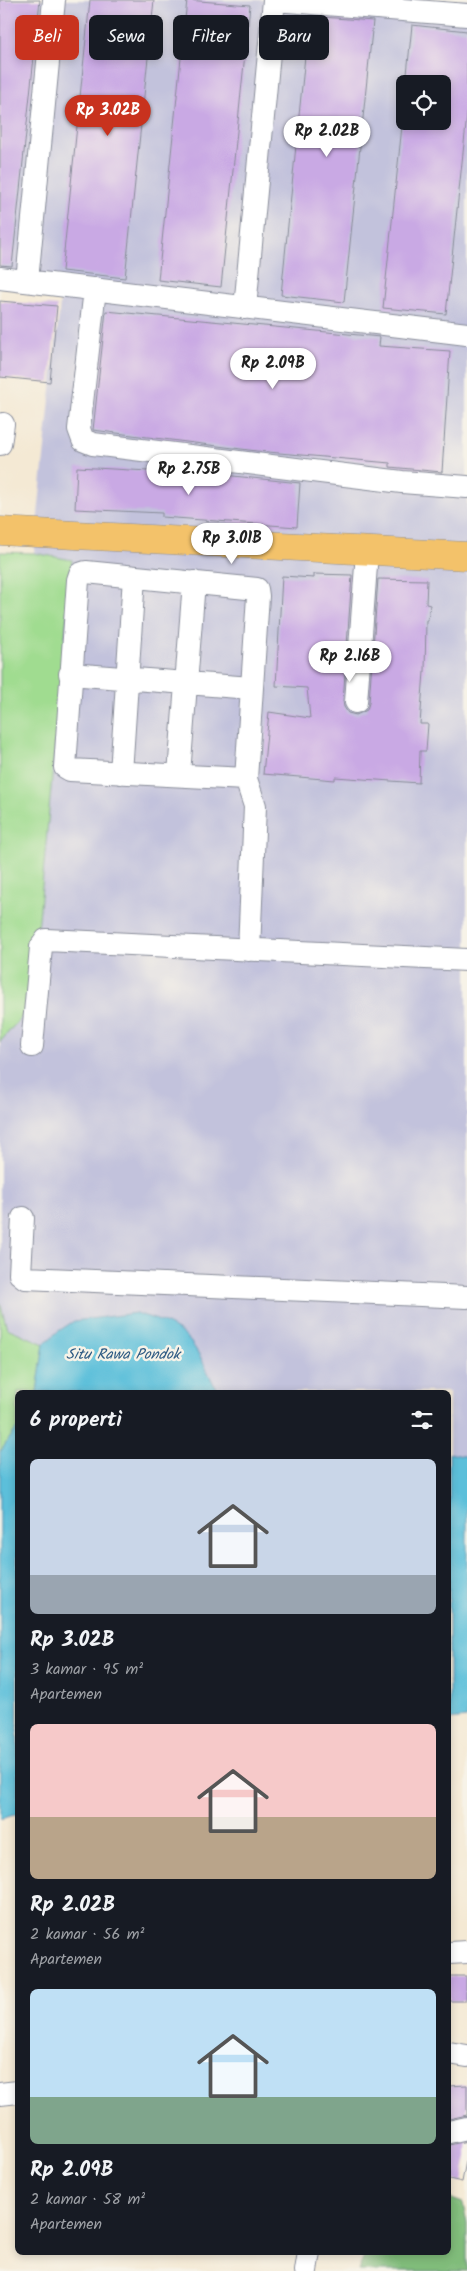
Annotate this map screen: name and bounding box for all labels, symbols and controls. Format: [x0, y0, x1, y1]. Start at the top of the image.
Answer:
chip: Beli [15, 15, 79, 60]
chip: Sewa [89, 15, 163, 60]
chip: Filter [173, 15, 249, 60]
chip: Baru [259, 15, 329, 60]
map controls [396, 75, 451, 130]
button: locate [396, 75, 451, 130]
pin: Rp 3.02B [56, 94, 160, 137]
text: Rp 3.02B [76, 98, 140, 123]
pin: Rp 2.02B [275, 116, 379, 158]
text: Rp 2.02B [294, 119, 360, 144]
pin: Rp 2.09B [221, 348, 325, 390]
text: Rp 2.09B [241, 351, 305, 376]
pin: Rp 2.75B [137, 454, 241, 496]
text: Rp 2.75B [157, 457, 221, 482]
pin: Rp 3.01B [180, 522, 284, 565]
text: Rp 3.01B [202, 526, 262, 551]
pin: Rp 2.16B [298, 640, 402, 683]
text: Rp 2.16B [320, 644, 381, 669]
water label: Situ Rawa Pondok [66, 1343, 182, 1367]
text: 6 properti [30, 1404, 122, 1437]
icon: filters [408, 1406, 436, 1434]
icon: home [188, 1491, 278, 1581]
text: Rp 3.02B [30, 1624, 115, 1657]
text: 3 kamar · 95 m² [30, 1657, 143, 1682]
text: Apartemen [30, 1682, 102, 1707]
icon: home [188, 1756, 278, 1846]
text: Rp 2.02B [30, 1889, 115, 1922]
text: 2 kamar · 56 m² [30, 1922, 144, 1947]
text: Apartemen [30, 1947, 102, 1972]
icon: home [188, 2021, 278, 2111]
text: Rp 2.09B [30, 2154, 114, 2187]
text: 2 kamar · 58 m² [30, 2187, 145, 2212]
text: Apartemen [30, 2212, 102, 2237]

